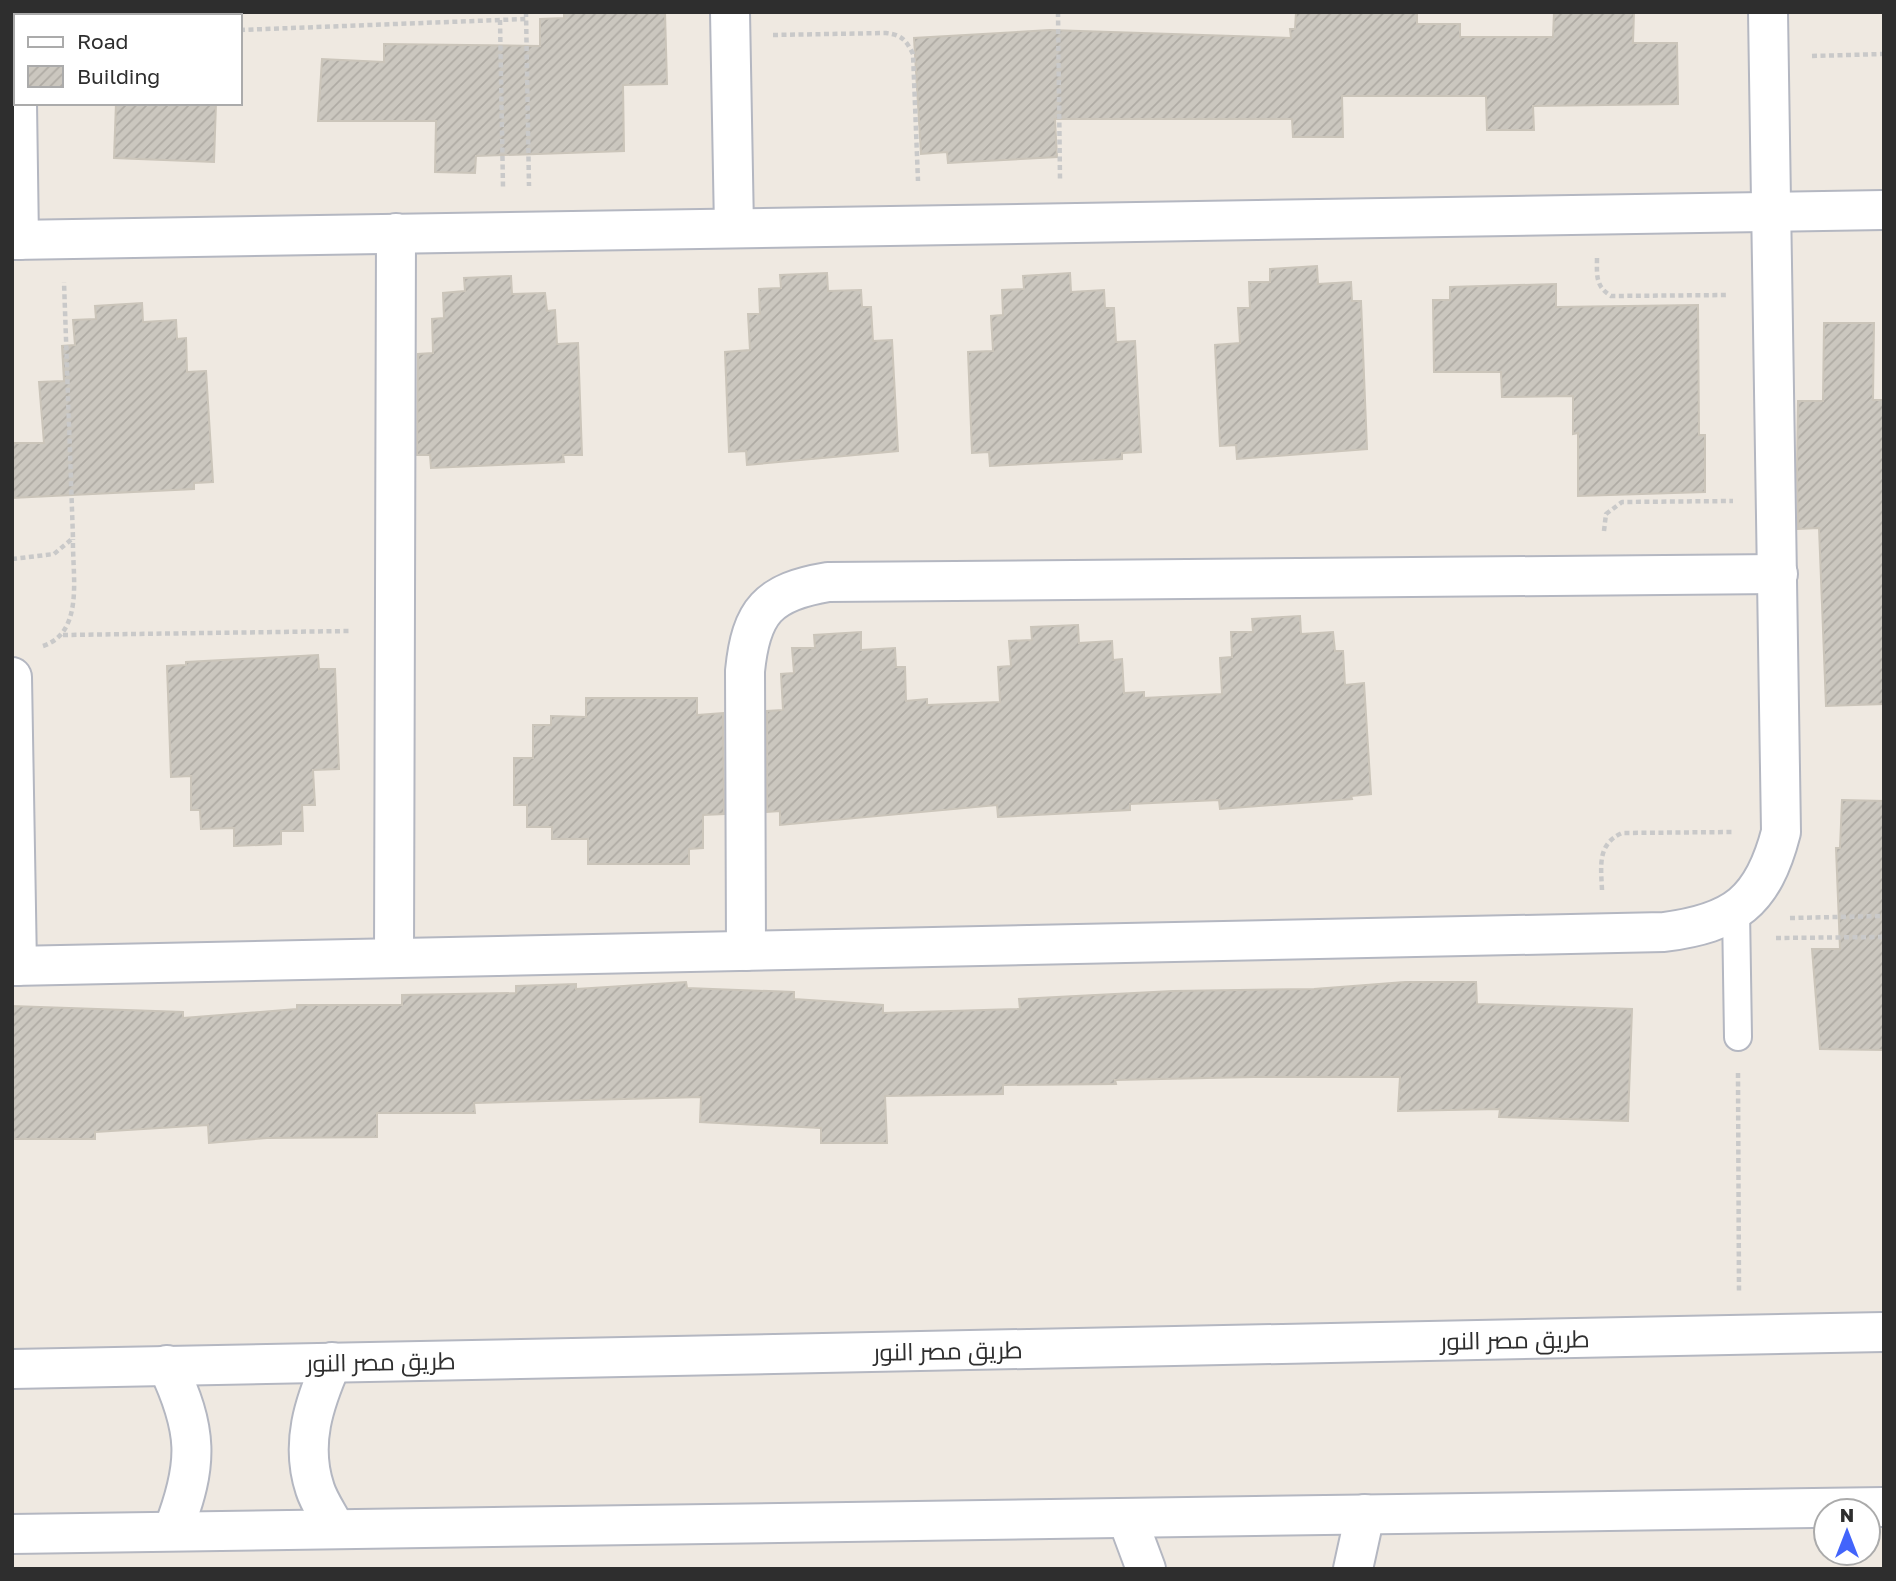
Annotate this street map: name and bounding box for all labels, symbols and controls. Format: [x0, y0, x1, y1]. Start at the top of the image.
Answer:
legend [14, 14, 242, 105]
text: Road [77, 28, 128, 54]
text: Building [77, 63, 160, 89]
street label: طريق مصر النور [1438, 1323, 1590, 1357]
street label: طريق مصر النور [871, 1334, 1023, 1368]
street label: طريق مصر النور [304, 1345, 456, 1379]
north arrow [1812, 1497, 1882, 1567]
text: N [1840, 1503, 1854, 1526]

